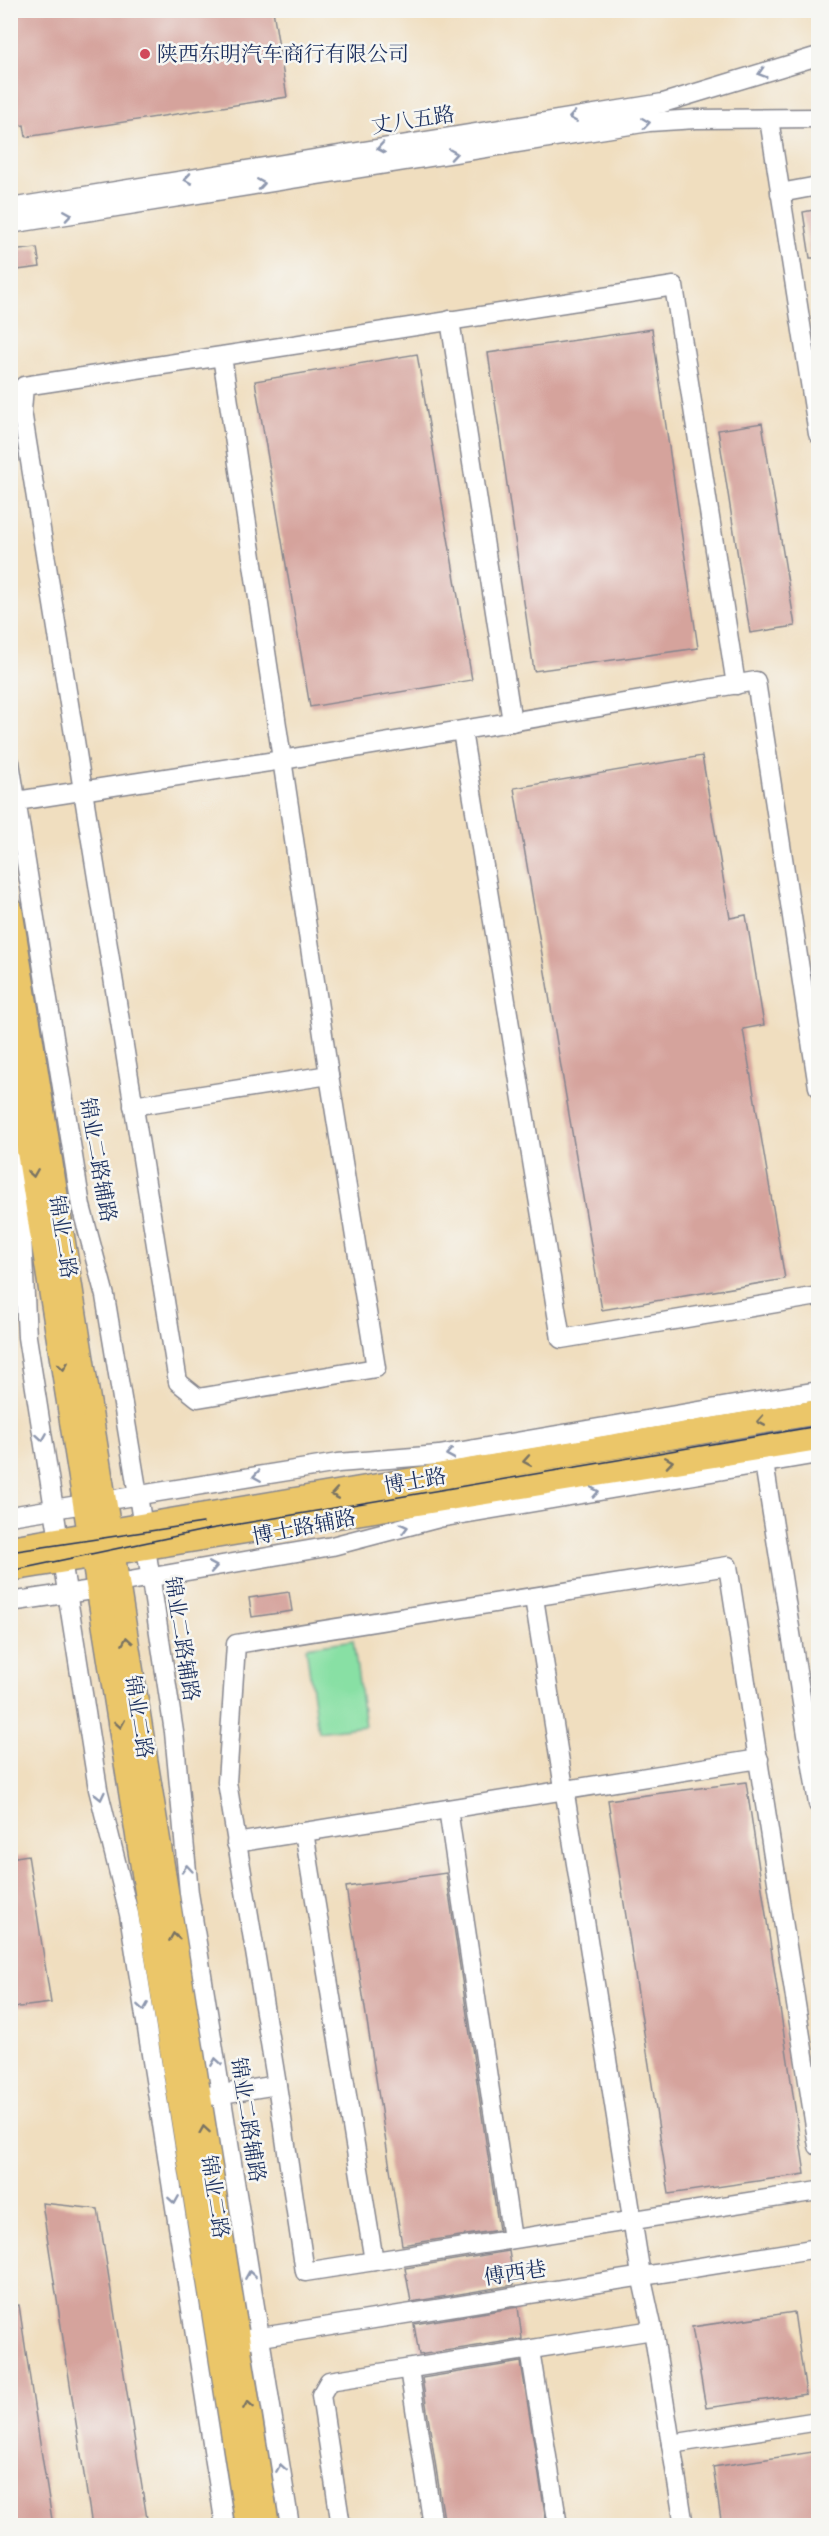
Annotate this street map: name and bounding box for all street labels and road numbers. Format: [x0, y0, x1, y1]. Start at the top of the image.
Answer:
street label: 丈八五路 [369, 98, 457, 141]
street label: 锦业二路辅路 [72, 1095, 125, 1225]
street label: 锦业二路 [42, 1193, 85, 1281]
street label: 博士路 [381, 1460, 449, 1501]
street label: 博士路辅路 [249, 1501, 358, 1552]
street label: 锦业二路辅路 [157, 1574, 208, 1704]
street label: 锦业二路 [118, 1673, 161, 1761]
street label: 锦业二路辅路 [223, 2055, 274, 2185]
street label: 锦业二路 [194, 2153, 237, 2241]
street label: 傅西巷 [481, 2252, 548, 2293]

